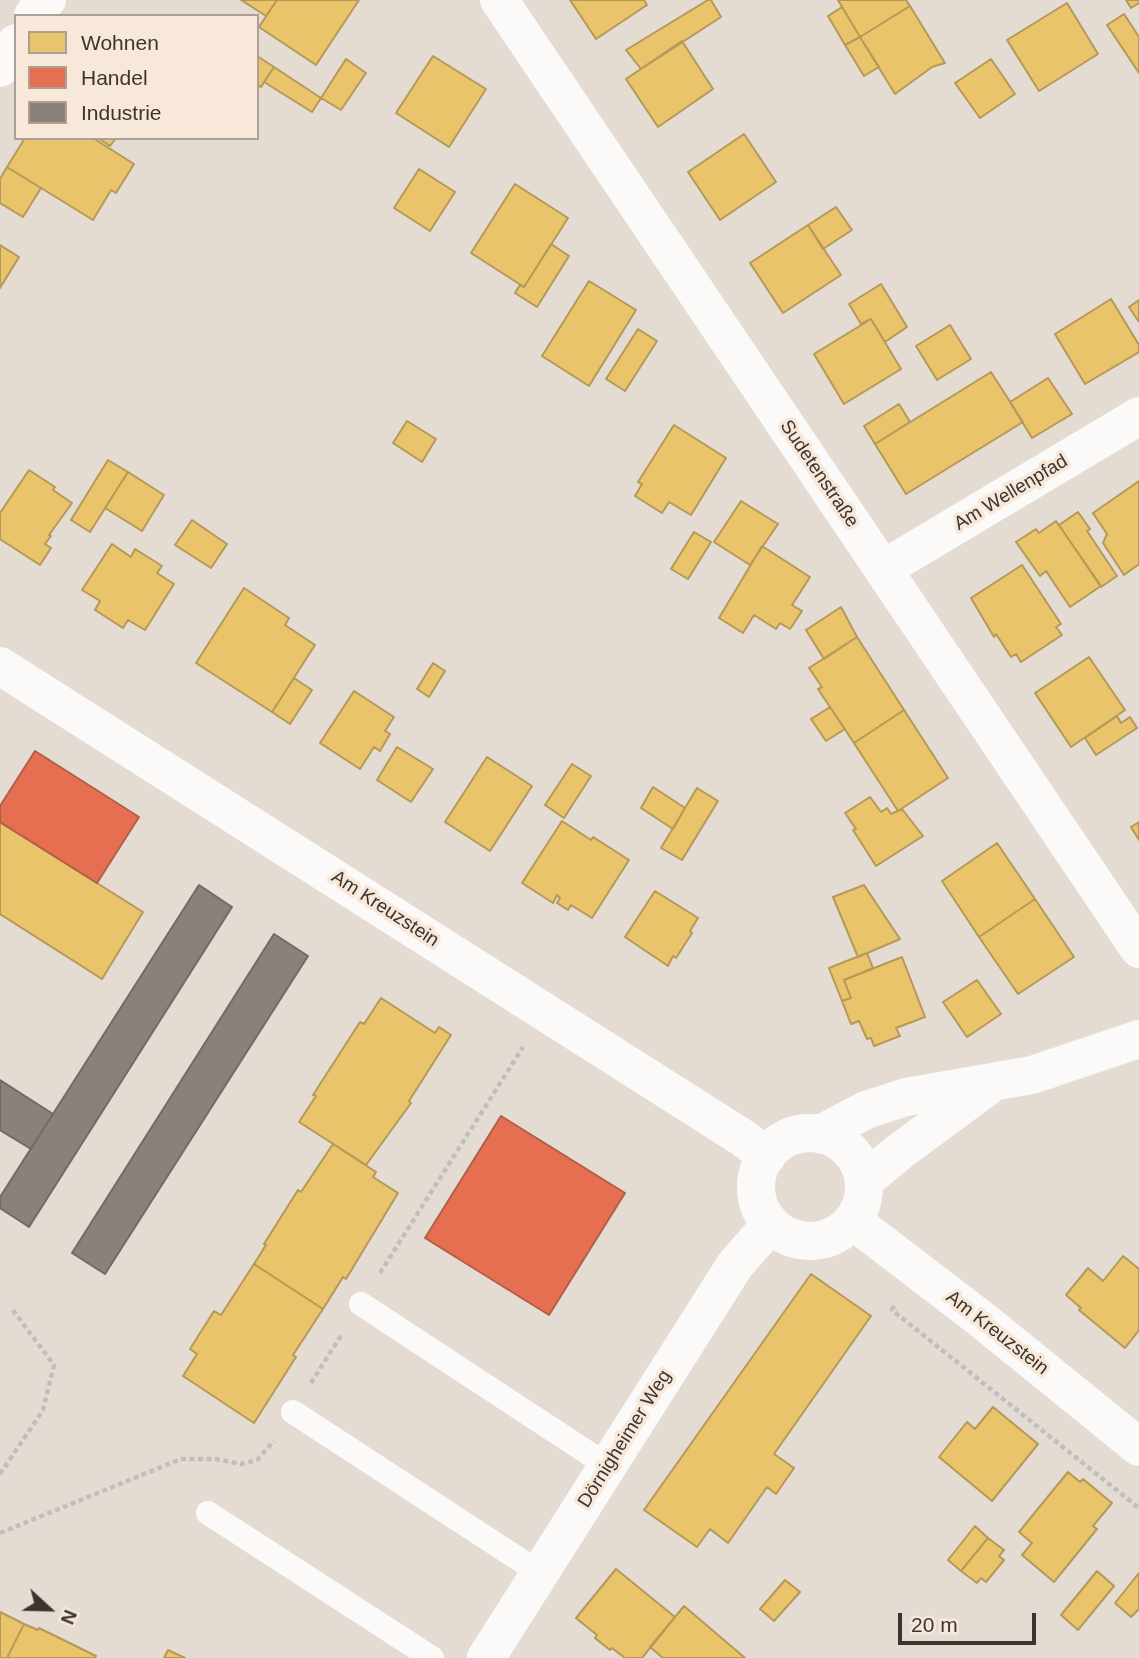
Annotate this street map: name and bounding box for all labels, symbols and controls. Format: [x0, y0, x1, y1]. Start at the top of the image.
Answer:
legend [14, 14, 259, 140]
text: Wohnen [81, 31, 159, 54]
text: Handel [81, 66, 148, 89]
text: Industrie [81, 101, 162, 124]
street label: Sudetenstraße [775, 416, 863, 532]
street label: Am Wellenpfad [950, 450, 1072, 536]
street label: Am Kreuzstein [327, 866, 443, 952]
street label: Am Kreuzstein [941, 1286, 1053, 1380]
street label: Dörnigheimer Weg [573, 1366, 677, 1512]
north arrow [14, 1574, 84, 1644]
scale bar [901, 1598, 1039, 1642]
text: N [57, 1607, 81, 1627]
text: 20 m [911, 1613, 958, 1636]

